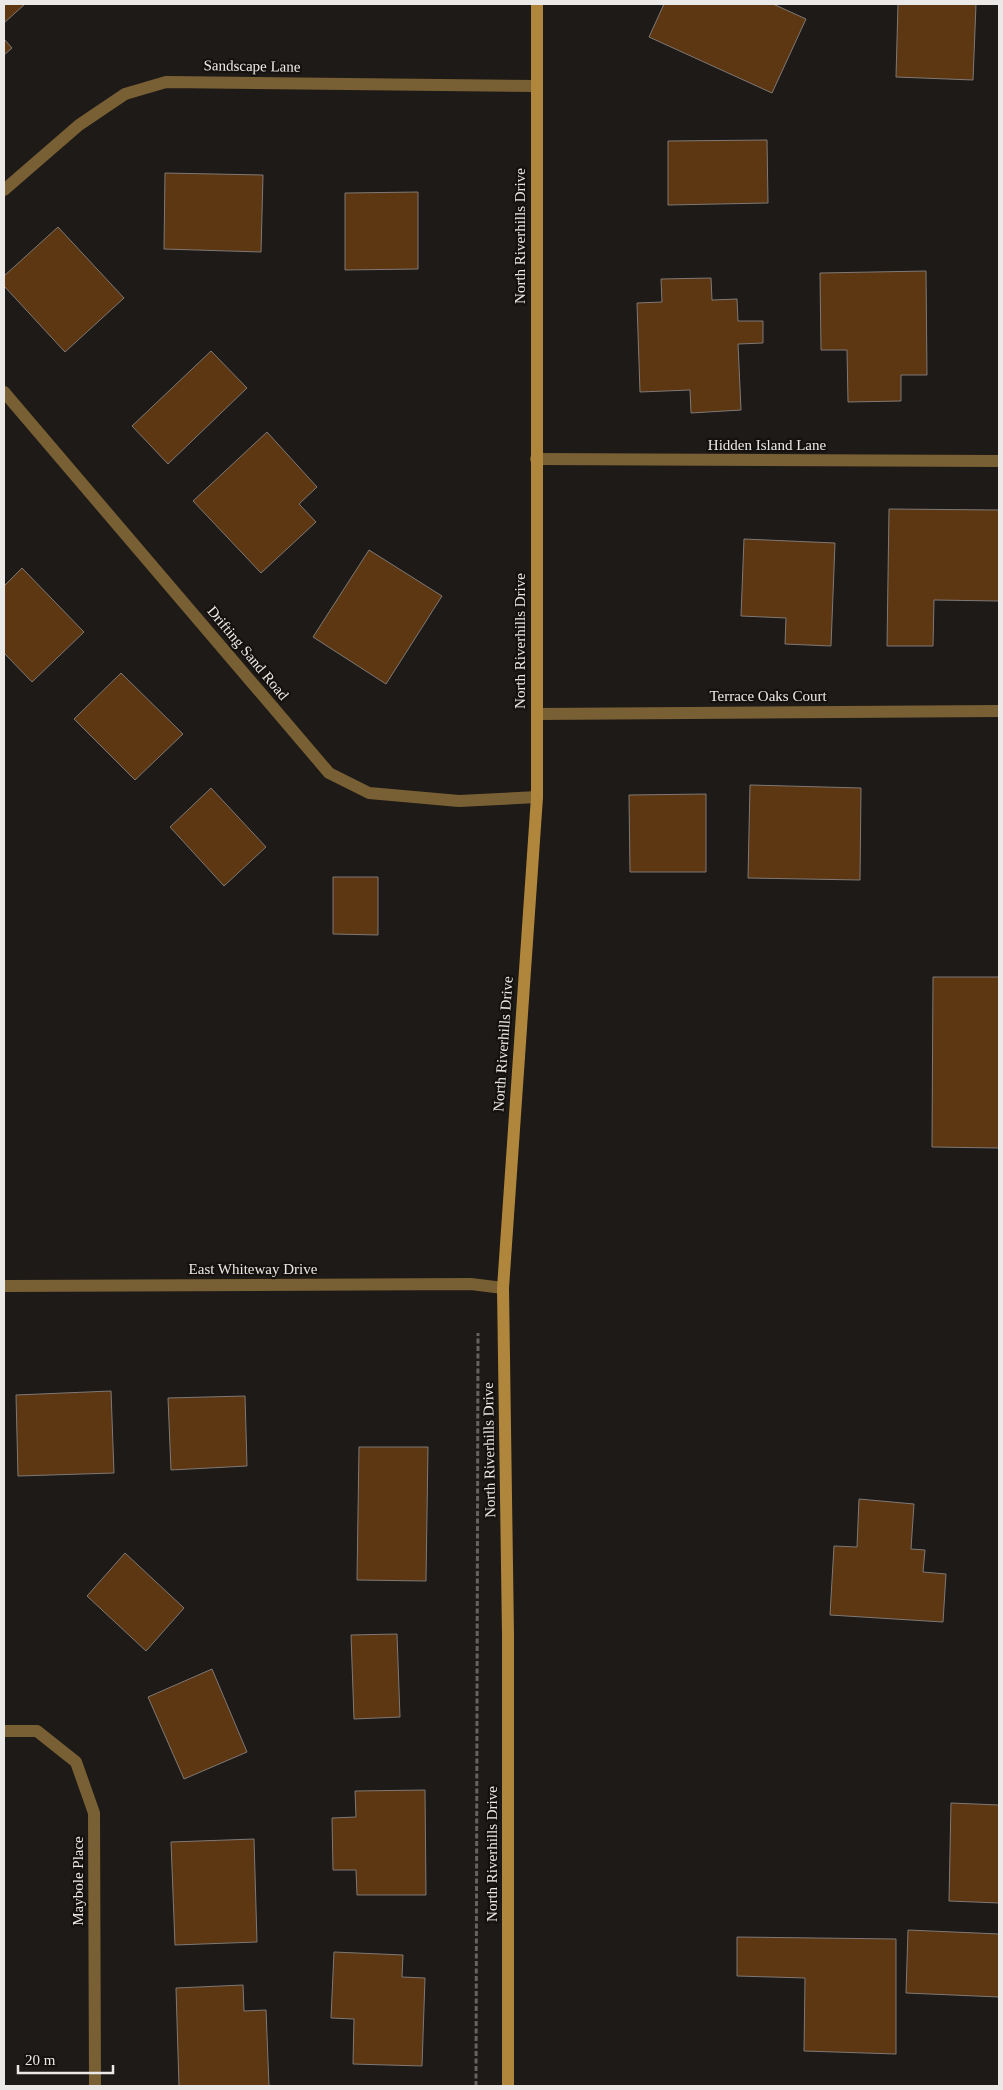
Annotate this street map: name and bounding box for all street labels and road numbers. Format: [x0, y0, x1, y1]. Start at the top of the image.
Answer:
street label: Sandscape Lane [203, 57, 301, 75]
street label: North Riverhills Drive [512, 168, 528, 304]
street label: Hidden Island Lane [708, 437, 826, 453]
street label: North Riverhills Drive [512, 573, 528, 709]
street label: Drifting Sand Road [204, 603, 292, 704]
street label: Terrace Oaks Court [709, 688, 827, 704]
street label: North Riverhills Drive [490, 975, 516, 1112]
street label: East Whiteway Drive [189, 1261, 318, 1277]
street label: North Riverhills Drive [480, 1382, 498, 1518]
street label: North Riverhills Drive [484, 1786, 500, 1922]
street label: Maybole Place [70, 1836, 86, 1926]

